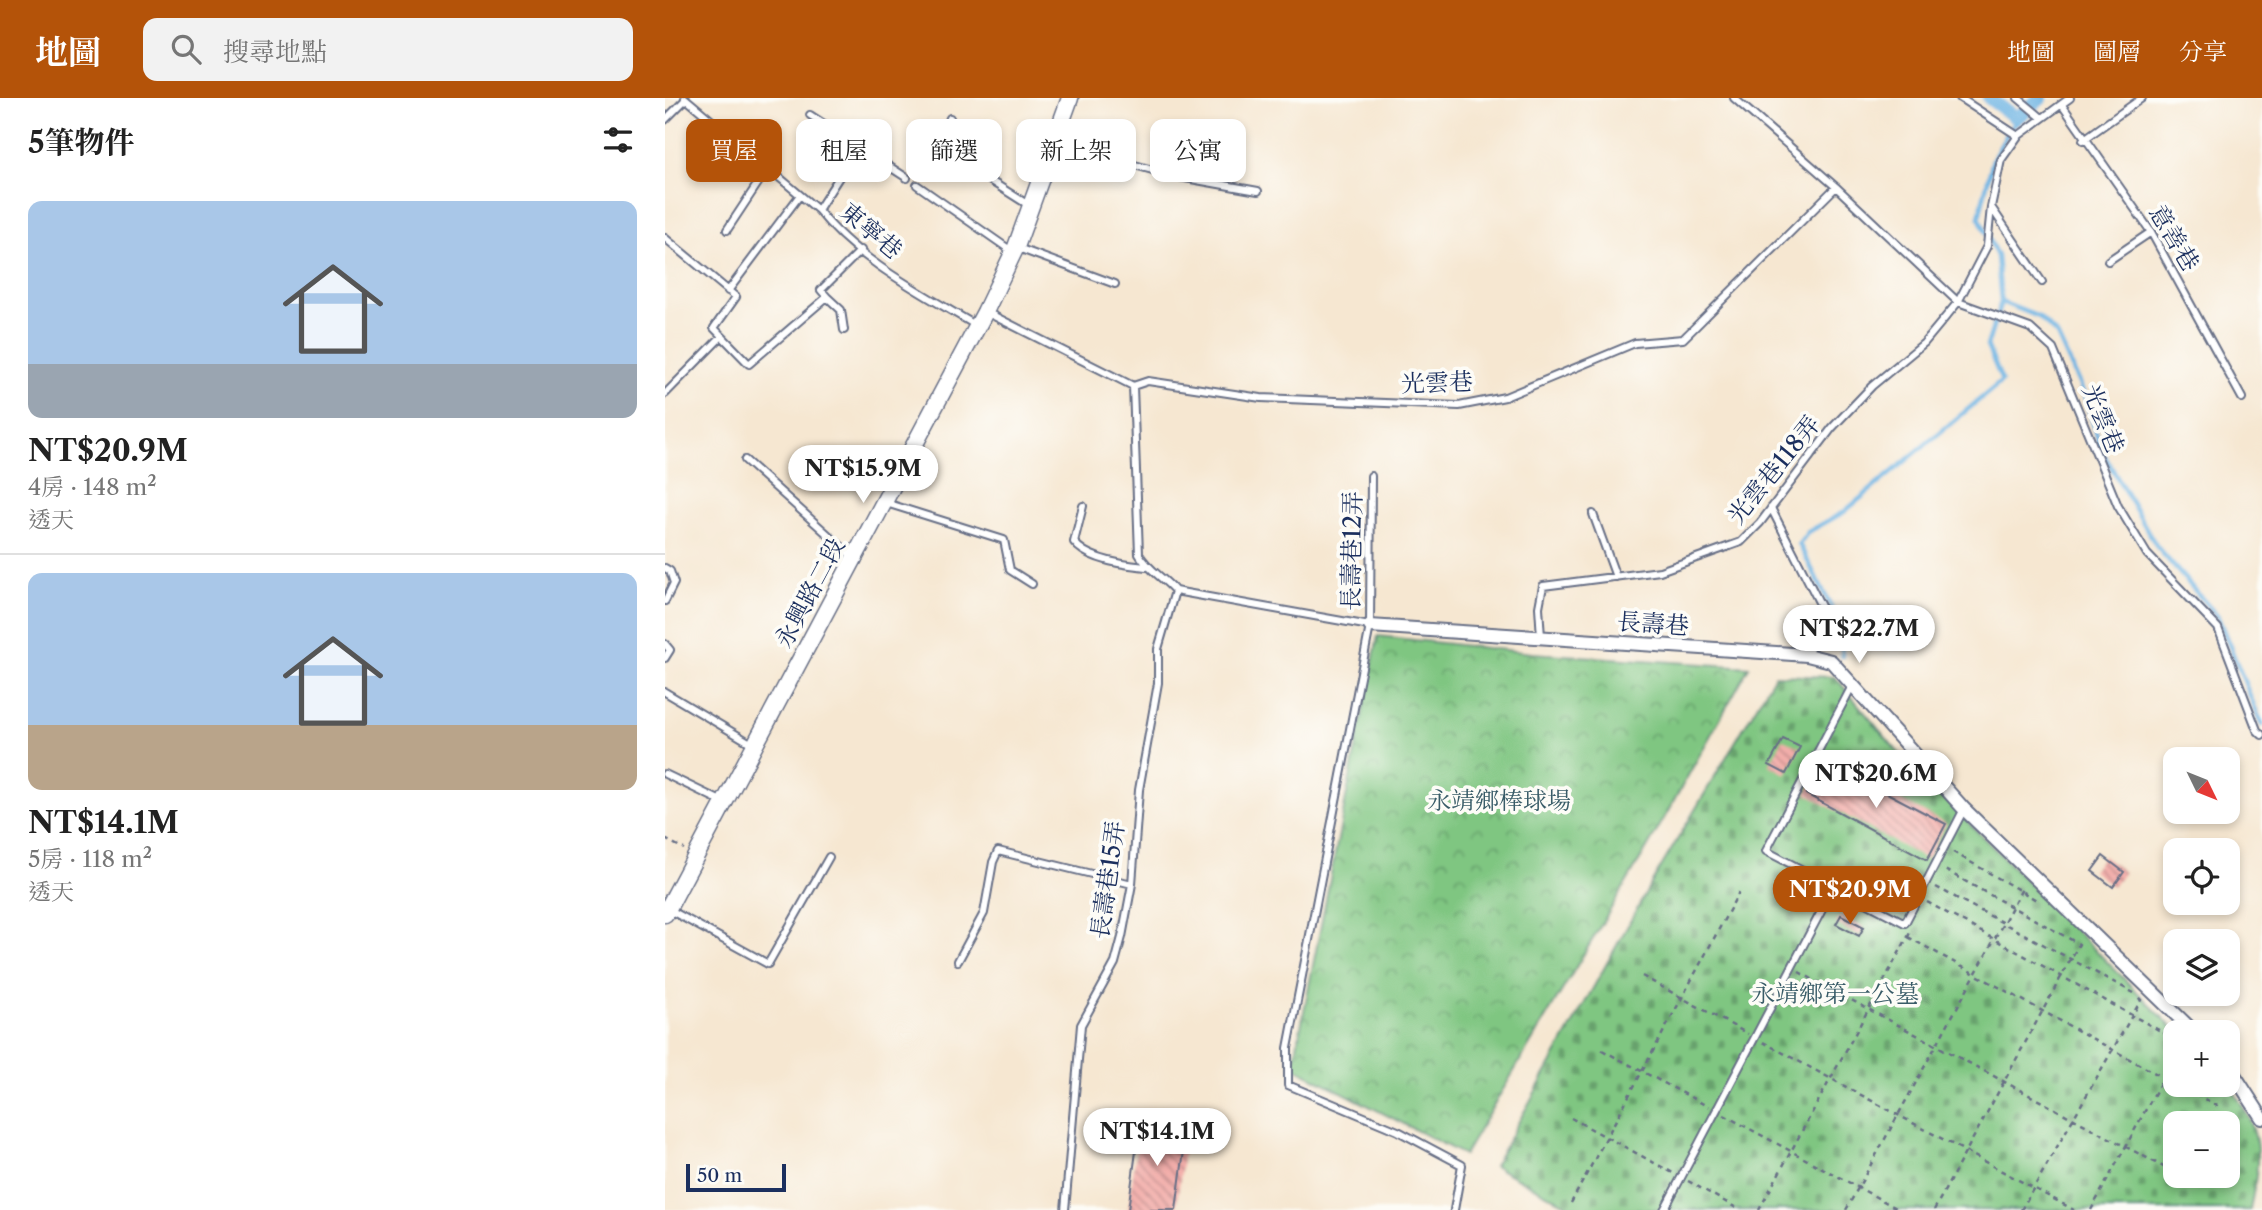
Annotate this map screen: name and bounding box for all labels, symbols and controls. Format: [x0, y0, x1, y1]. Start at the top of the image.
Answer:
search box [143, 18, 633, 81]
icon: search [167, 30, 205, 68]
text: 地圖 [35, 32, 101, 73]
text: 搜尋地點 [223, 36, 327, 68]
text: 地圖 [2007, 37, 2055, 66]
text: 圖層 [2093, 37, 2141, 66]
text: 分享 [2179, 37, 2227, 66]
chip: 買屋 [686, 119, 782, 182]
chip: 租屋 [796, 119, 892, 182]
chip: 篩選 [906, 119, 1002, 182]
chip: 新上架 [1016, 119, 1136, 182]
chip: 公寓 [1150, 119, 1246, 182]
icon: filters [599, 121, 637, 159]
text: 5筆物件 [28, 124, 135, 161]
street label: 東寧巷 [834, 196, 908, 265]
street label: 意善巷 [2143, 199, 2205, 276]
icon: home [270, 246, 396, 372]
street label: 光雲巷 [1400, 367, 1473, 398]
street label: 光雲巷 [2077, 380, 2130, 458]
street label: 光雲巷118弄 [1721, 410, 1826, 529]
text: NT$20.9M [28, 432, 188, 469]
pin: NT$15.9M [791, 446, 935, 505]
text: NT$15.9M [804, 454, 922, 482]
text: 4房 · 148 m² [28, 473, 157, 501]
street label: 長壽巷12弄 [1336, 491, 1367, 611]
text: 透天 [28, 506, 74, 534]
street label: 永興路二段 [769, 533, 851, 653]
pin: NT$22.7M [1787, 606, 1931, 665]
street label: 長壽巷 [1616, 607, 1690, 640]
text: NT$22.7M [1799, 614, 1919, 642]
icon: home [270, 618, 396, 744]
north arrow [2163, 747, 2240, 824]
map controls [2163, 747, 2240, 1188]
pin: NT$20.6M [1804, 750, 1948, 810]
text: NT$20.6M [1814, 759, 1938, 787]
park label: 永靖鄉棒球場 [1427, 786, 1571, 815]
text: NT$14.1M [28, 804, 179, 841]
street label: 長壽巷15弄 [1085, 819, 1130, 941]
button: locate [2163, 838, 2240, 915]
text: 5房 · 118 m² [28, 845, 152, 873]
pin: NT$20.9M [1778, 866, 1922, 926]
text: NT$20.9M [1789, 875, 1911, 903]
text: 透天 [28, 878, 74, 906]
button: layers [2163, 929, 2240, 1006]
park label: 永靖鄉第一公墓 [1751, 979, 1919, 1008]
button: + [2163, 1020, 2240, 1097]
pin: NT$14.1M [1085, 1108, 1229, 1168]
button: − [2163, 1111, 2240, 1188]
text: NT$14.1M [1099, 1117, 1215, 1145]
scale bar [686, 1161, 786, 1193]
text: 50 m [697, 1164, 742, 1187]

